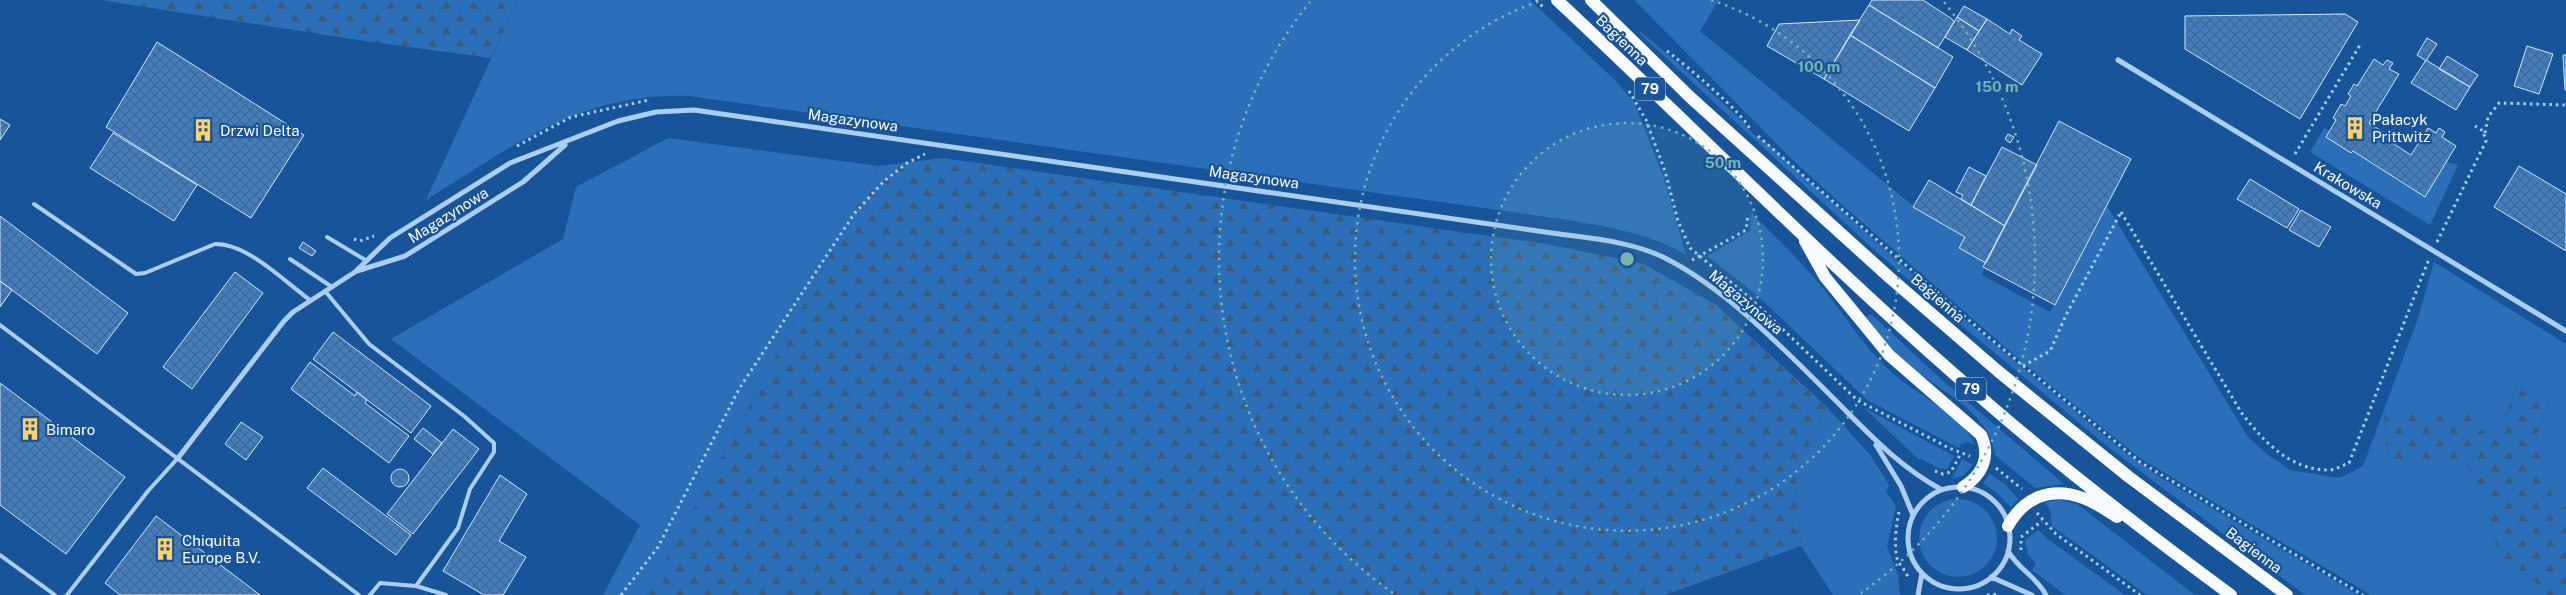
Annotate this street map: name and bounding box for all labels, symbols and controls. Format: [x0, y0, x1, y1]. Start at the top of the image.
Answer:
street label: Bagienna [1593, 11, 1651, 69]
text: 100 m [1798, 58, 1840, 75]
road number: 79 [1635, 78, 1665, 100]
text: 150 m [1975, 78, 2019, 95]
street label: Magazynowa [807, 105, 899, 135]
place label: Pałacyk Prittwitz [2372, 111, 2430, 145]
building icon: Pałacyk Prittwitz [2342, 115, 2368, 141]
building icon: Drzwi Delta [190, 117, 216, 143]
place label: Drzwi Delta [220, 122, 299, 139]
text: 50 m [1705, 154, 1741, 171]
street label: Krakowska [2311, 158, 2385, 212]
street label: Magazynowa [1208, 162, 1300, 192]
street label: Magazynowa [405, 184, 491, 246]
centre of rings [1618, 250, 1636, 268]
street label: Magazynowa [1706, 266, 1786, 338]
street label: Bagienna [1908, 270, 1968, 326]
road number: 79 [1956, 378, 1986, 400]
building icon: Bimaro [17, 416, 43, 442]
place label: Bimaro [46, 421, 95, 438]
street label: Bagienna [2223, 524, 2285, 576]
place label: Chiquita Europe B.V. [182, 532, 261, 566]
building icon: Chiquita Europe B.V. [152, 536, 178, 562]

